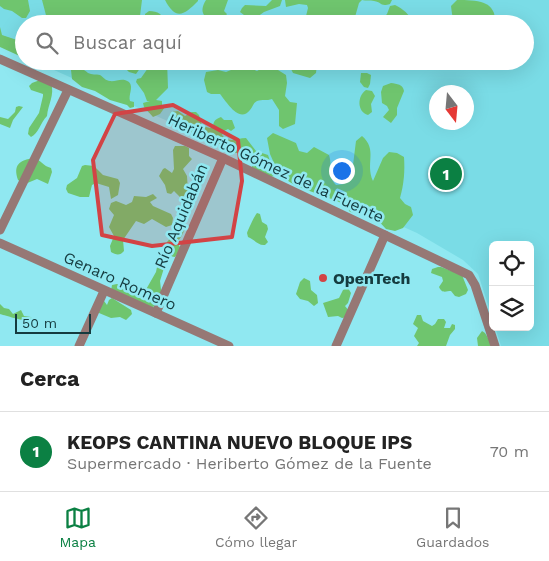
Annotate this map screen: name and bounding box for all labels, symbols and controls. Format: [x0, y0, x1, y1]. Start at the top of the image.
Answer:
search box [15, 15, 534, 70]
icon: search [33, 29, 61, 57]
text: Buscar aquí [73, 31, 182, 54]
north arrow [429, 85, 474, 130]
street label: Heriberto Gómez de la Fuente [165, 110, 387, 226]
pin: 1 [430, 155, 462, 193]
your location [329, 158, 355, 184]
street label: Río Aquidabán [150, 161, 212, 271]
map controls [489, 241, 534, 331]
button: locate [489, 241, 534, 286]
street label: Genaro Romero [61, 248, 179, 314]
place label: OpenTech [333, 269, 410, 288]
marker: OpenTech [317, 272, 329, 284]
button: layers [489, 286, 534, 331]
scale bar [15, 311, 91, 334]
text: 50 m [22, 315, 57, 331]
text: Cerca [20, 366, 79, 391]
text: KEOPS CANTINA NUEVO BLOQUE IPS [67, 431, 412, 454]
text: 1 [33, 442, 39, 461]
text: 70 m [490, 442, 529, 461]
text: Supermercado · Heriberto Gómez de la Fuente [67, 454, 432, 473]
tab: Mapa [59, 504, 96, 550]
tab: Cómo llegar [215, 504, 297, 550]
tab: Guardados [416, 504, 490, 550]

